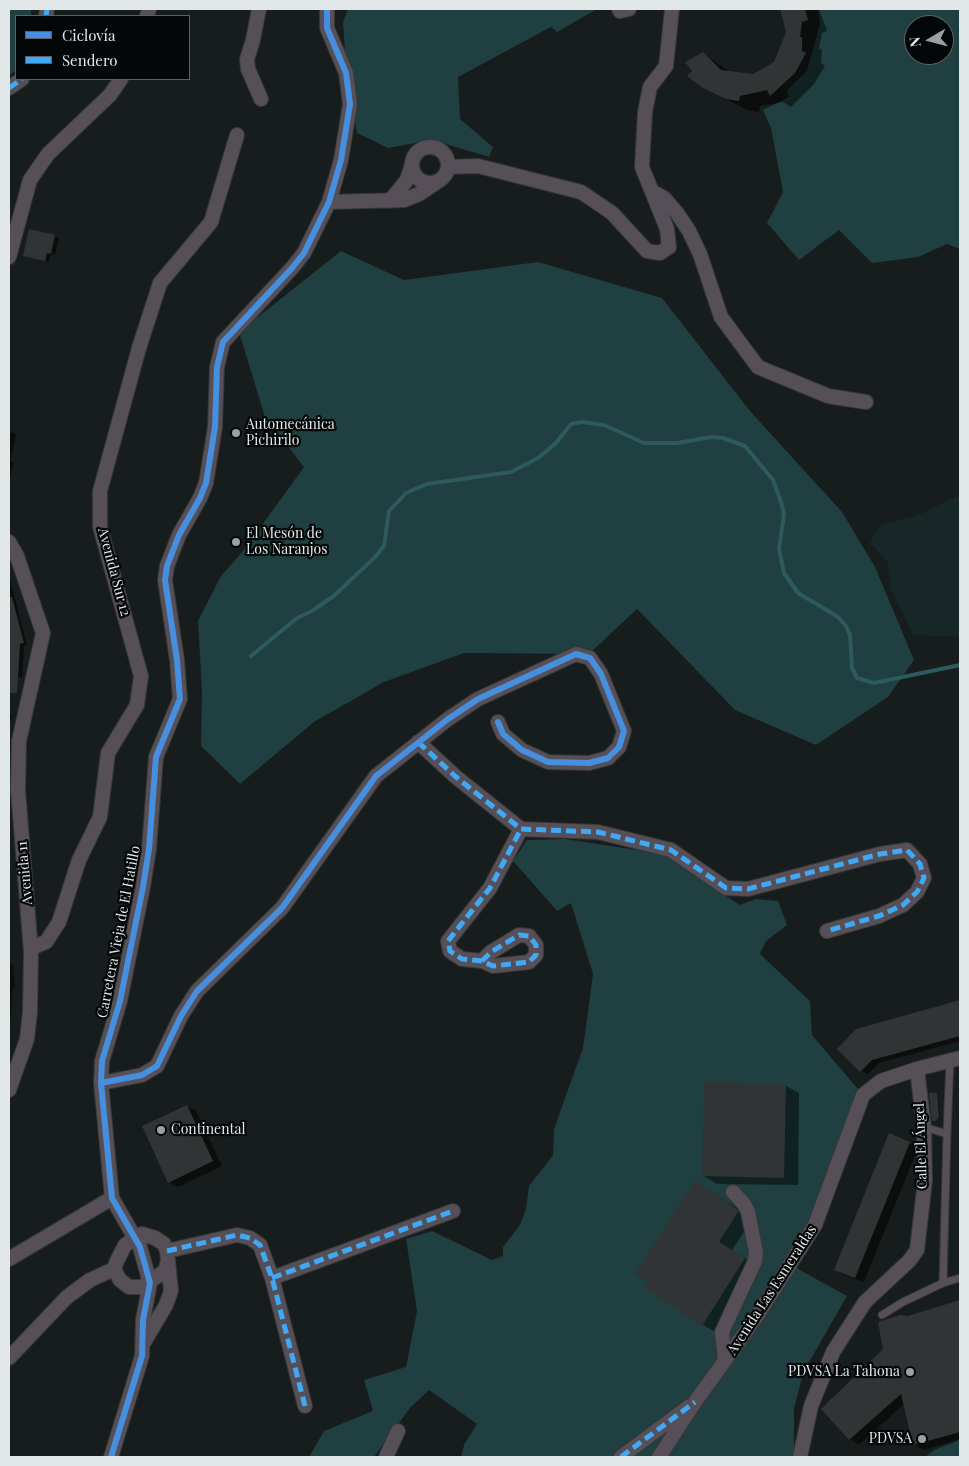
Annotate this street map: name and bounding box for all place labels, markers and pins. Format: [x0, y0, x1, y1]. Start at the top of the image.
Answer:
place label: Automecánica Pichirilo [246, 417, 335, 450]
marker: Automecánica Pichirilo [230, 427, 242, 439]
place label: El Mesón de Los Naranjos [246, 526, 327, 558]
marker: El Mesón de Los Naranjos [230, 536, 242, 548]
place label: Continental [171, 1122, 245, 1138]
marker: Continental [155, 1124, 167, 1136]
place label: PDVSA La Tahona [788, 1364, 900, 1380]
marker: PDVSA La Tahona [904, 1366, 916, 1378]
place label: PDVSA [869, 1431, 912, 1447]
marker: PDVSA [916, 1433, 928, 1445]

